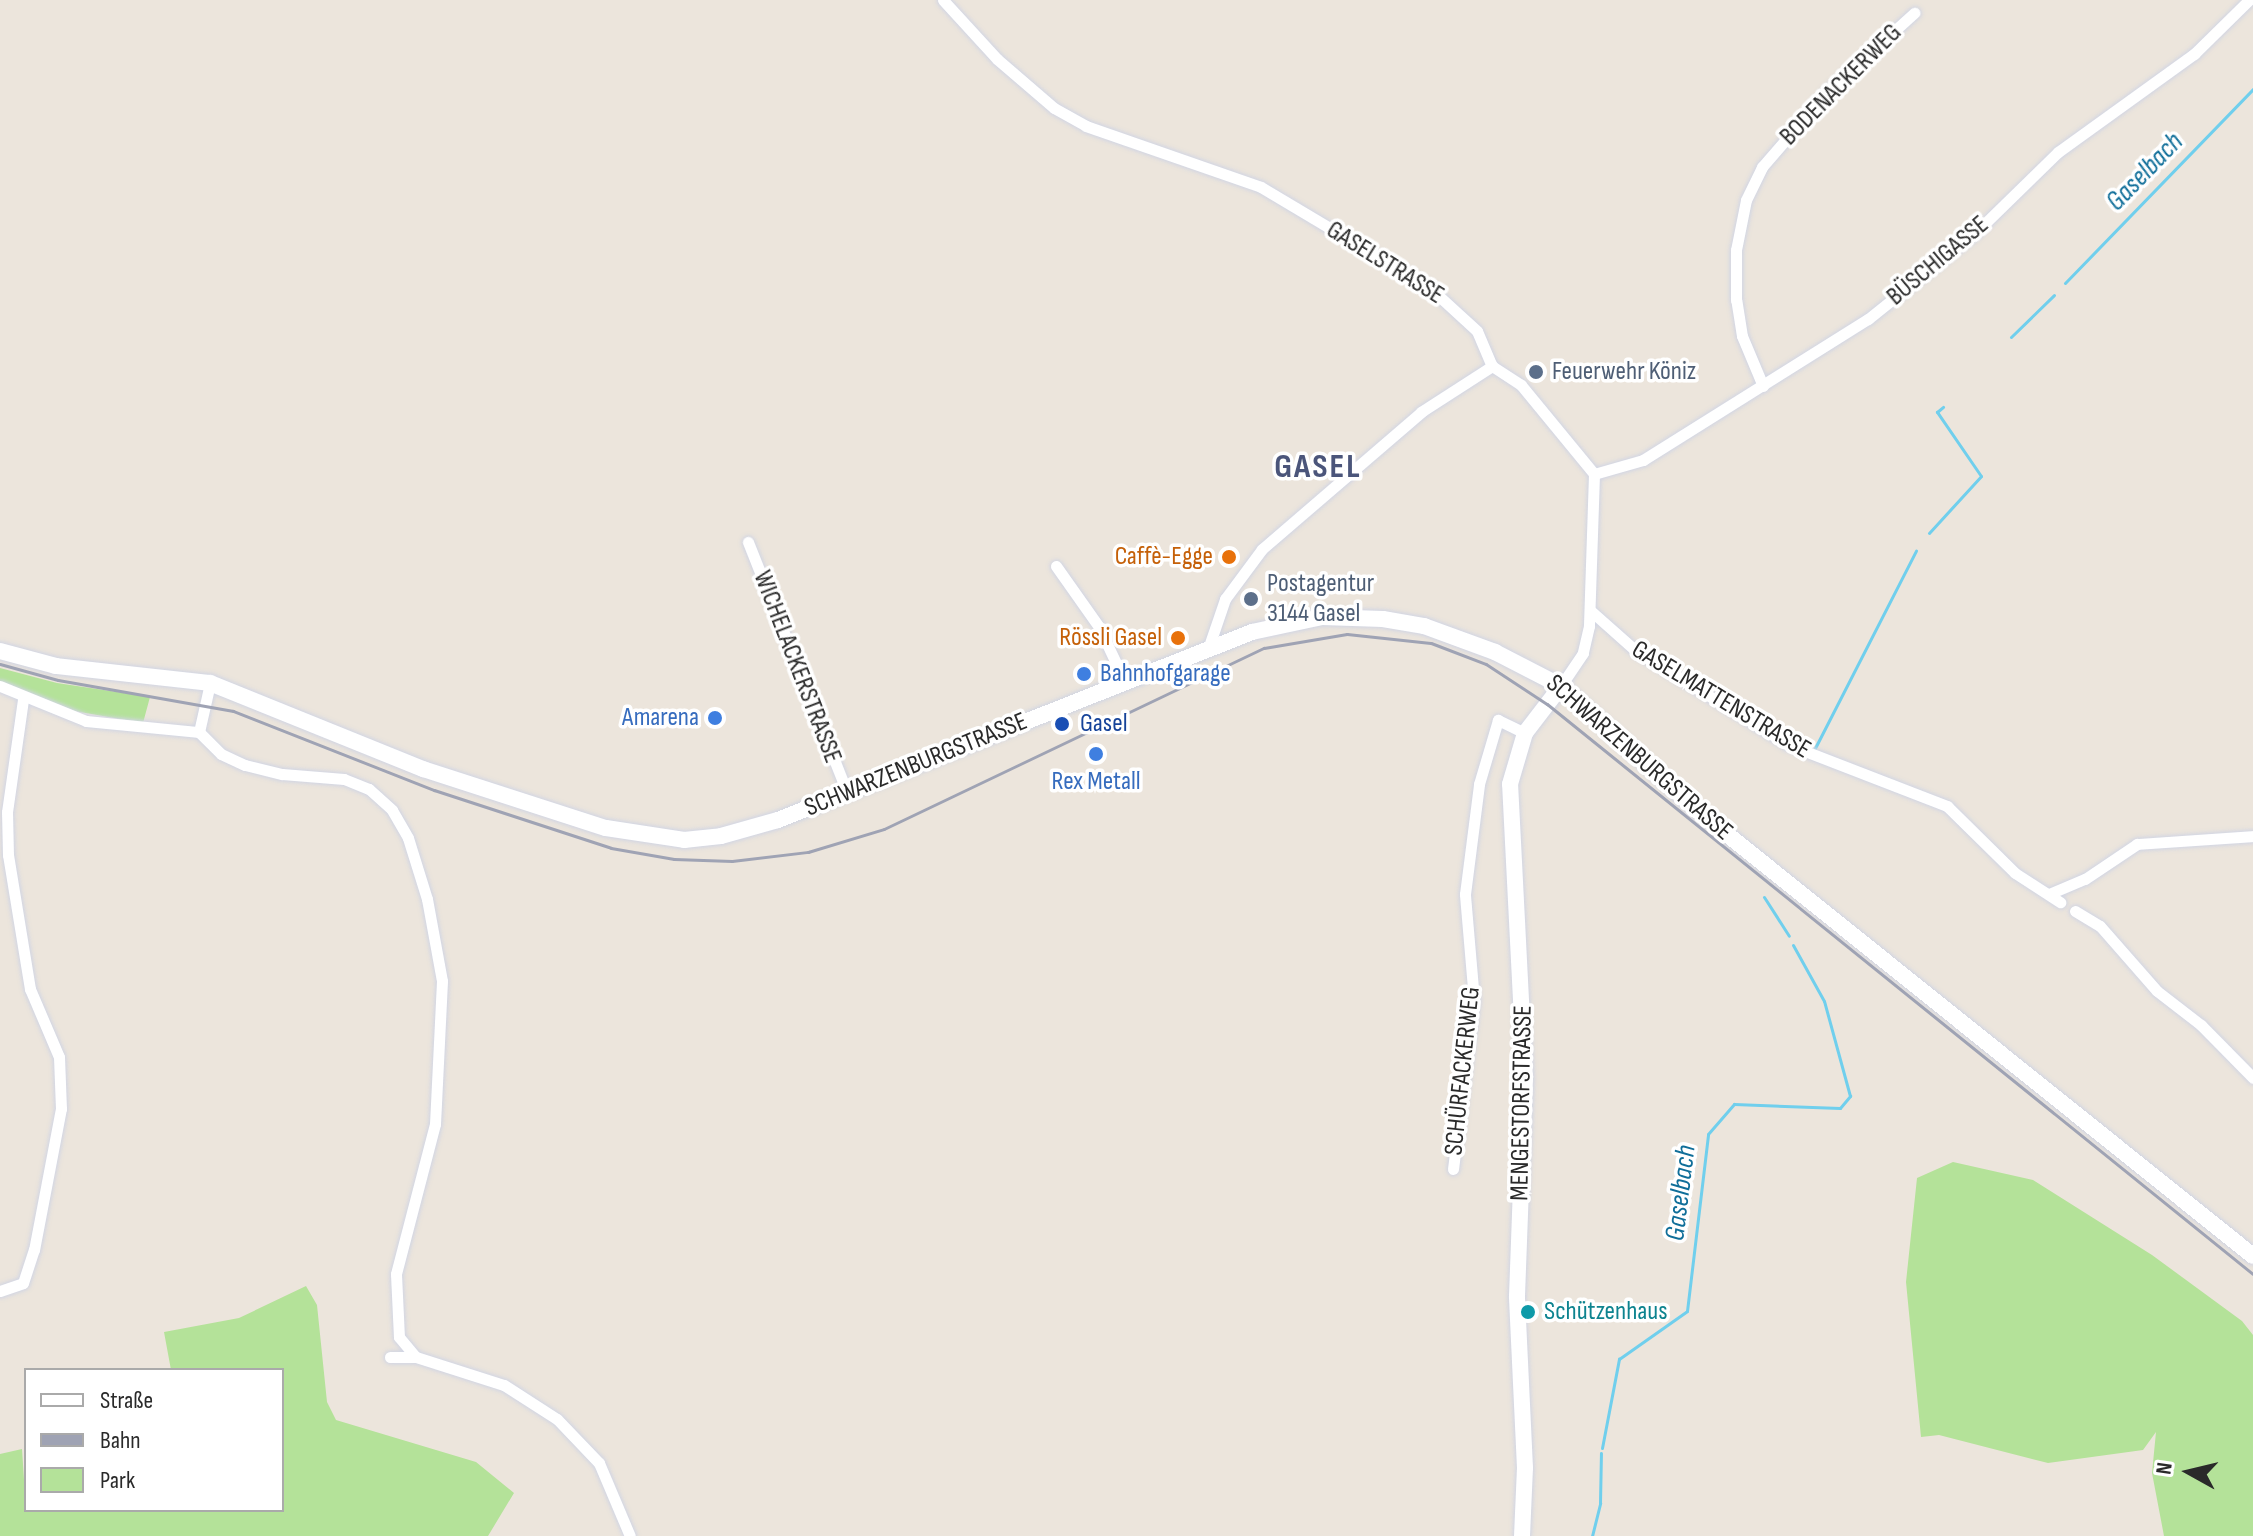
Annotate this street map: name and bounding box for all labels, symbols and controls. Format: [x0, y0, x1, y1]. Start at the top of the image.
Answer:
street label: BODENACKERWEG [1774, 18, 1908, 152]
water label: Gaselbach [2099, 126, 2191, 218]
street label: BÜSCHIGASSE [1881, 209, 1995, 313]
street label: GASELSTRASSE [1321, 215, 1449, 311]
place label: Feuerwehr Köniz [1552, 356, 1696, 388]
marker: Feuerwehr Köniz [1527, 363, 1545, 381]
district label: GASEL [1274, 447, 1362, 487]
place label: Caffè-Egge [1115, 541, 1213, 573]
marker: Caffè-Egge [1220, 548, 1238, 566]
street label: WICHELACKERSTRASSE [746, 566, 848, 768]
place label: Postagentur 3144 Gasel [1267, 568, 1374, 630]
marker: Postagentur 3144 Gasel [1242, 590, 1260, 608]
place label: Rössli Gasel [1059, 622, 1162, 654]
marker: Rössli Gasel [1169, 629, 1187, 647]
street label: GASELMATTENSTRASSE [1626, 634, 1816, 766]
place label: Bahnhofgarage [1100, 658, 1231, 690]
marker: Bahnhofgarage [1075, 665, 1093, 683]
street label: SCHWARZENBURGSTRASSE [1539, 668, 1739, 848]
place label: Amarena [622, 702, 699, 734]
street label: SCHWARZENBURGSTRASSE [800, 706, 1032, 824]
place label: Gasel [1080, 708, 1127, 740]
marker: Amarena [706, 709, 724, 727]
marker: Gasel [1051, 713, 1073, 735]
marker: Rex Metall [1087, 745, 1105, 763]
place label: Rex Metall [1051, 766, 1141, 798]
street label: SCHÜRFACKERWEG [1439, 985, 1487, 1157]
street label: MENGESTORFSTRASSE [1505, 1005, 1539, 1201]
water label: Gaselbach [1658, 1143, 1704, 1243]
place label: Schützenhaus [1544, 1296, 1668, 1328]
marker: Schützenhaus [1519, 1303, 1537, 1321]
legend [24, 1368, 284, 1512]
text: Straße [100, 1386, 153, 1415]
text: Bahn [100, 1426, 141, 1455]
north arrow [2149, 1432, 2229, 1512]
text: N [2151, 1461, 2179, 1476]
text: Park [100, 1466, 135, 1495]

